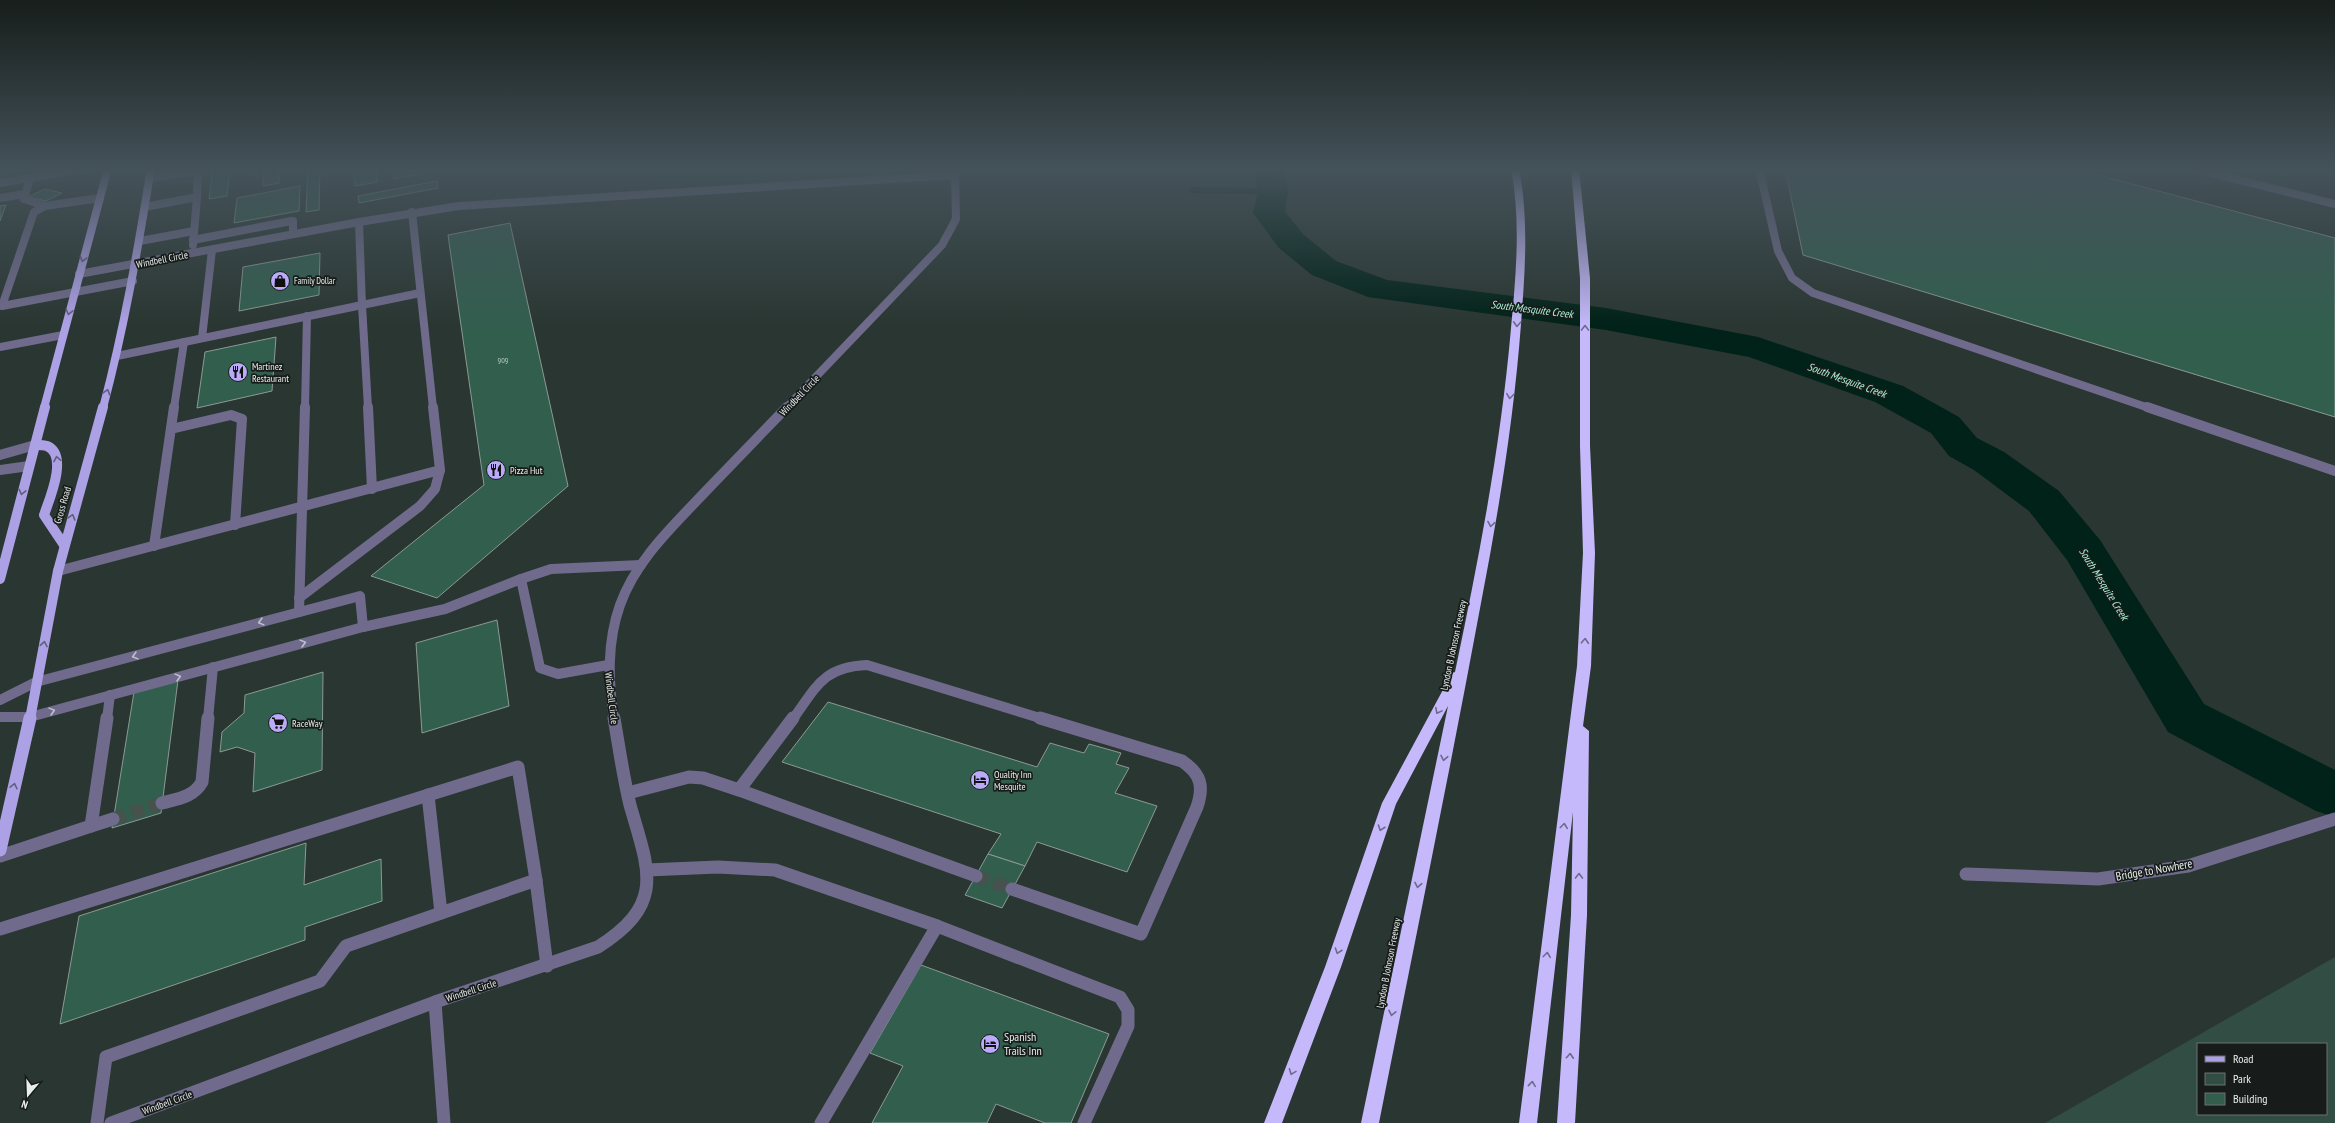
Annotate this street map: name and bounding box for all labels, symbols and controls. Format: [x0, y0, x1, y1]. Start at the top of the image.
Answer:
street label: Windbell Circle [135, 248, 189, 271]
one-way arrow [79, 255, 88, 262]
shop icon: Family Dollar [269, 270, 291, 292]
place label: Family Dollar [294, 275, 336, 286]
water label: South Mesquite Creek [1490, 297, 1576, 321]
one-way arrow [65, 308, 74, 315]
one-way arrow [1512, 321, 1521, 327]
one-way arrow [1581, 325, 1589, 331]
house number: 909 [498, 355, 509, 365]
water label: South Mesquite Creek [1806, 359, 1890, 401]
place label: Martinez Restaurant [252, 360, 289, 385]
restaurant icon: Martinez Restaurant [227, 361, 249, 383]
street label: Windbell Circle [776, 372, 822, 419]
one-way arrow [102, 389, 111, 396]
one-way arrow [1506, 393, 1515, 399]
one-way arrow [53, 456, 61, 462]
restaurant icon: Pizza Hut [485, 459, 507, 481]
place label: Pizza Hut [510, 464, 543, 477]
street label: Gross Road [51, 485, 74, 525]
one-way arrow [19, 489, 27, 496]
one-way arrow [67, 514, 76, 521]
one-way arrow [1487, 521, 1496, 527]
water label: South Mesquite Creek [2076, 545, 2133, 624]
street label: Lyndon B Johnson Freeway [1438, 599, 1469, 691]
one-way arrow [257, 618, 264, 626]
one-way arrow [1581, 638, 1589, 644]
one-way arrow [299, 639, 306, 648]
one-way arrow [39, 641, 47, 647]
one-way arrow [132, 651, 139, 660]
street label: Windbell Circle [602, 671, 621, 725]
one-way arrow [174, 673, 181, 682]
one-way arrow [48, 707, 55, 716]
one-way arrow [1435, 707, 1443, 715]
supermarket icon: RaceWay [267, 712, 289, 734]
place label: RaceWay [292, 717, 323, 730]
one-way arrow [1440, 755, 1449, 761]
place label: Quality Inn Mesquite [994, 768, 1032, 793]
hotel icon: Quality Inn Mesquite [969, 769, 991, 791]
one-way arrow [10, 783, 18, 789]
one-way arrow [1559, 823, 1568, 829]
one-way arrow [1377, 824, 1385, 831]
street label: Bridge to Nowhere [2114, 855, 2193, 884]
one-way arrow [1575, 873, 1583, 879]
one-way arrow [1415, 882, 1423, 888]
street label: Lyndon B Johnson Freeway [1373, 917, 1404, 1009]
one-way arrow [1335, 947, 1343, 954]
one-way arrow [1543, 952, 1552, 958]
street label: Windbell Circle [444, 976, 498, 1005]
one-way arrow [1389, 1009, 1397, 1016]
place label: Spanish Trails Inn [1004, 1029, 1042, 1058]
hotel icon: Spanish Trails Inn [979, 1033, 1001, 1055]
legend [2197, 1043, 2327, 1115]
text: Road [2233, 1051, 2253, 1066]
one-way arrow [1565, 1053, 1574, 1059]
one-way arrow [1289, 1069, 1297, 1076]
text: Park [2233, 1071, 2251, 1086]
north arrow [8, 1075, 48, 1115]
one-way arrow [1527, 1081, 1536, 1087]
street label: Windbell Circle [140, 1087, 194, 1118]
text: Building [2233, 1091, 2268, 1106]
text: N [20, 1097, 30, 1112]

